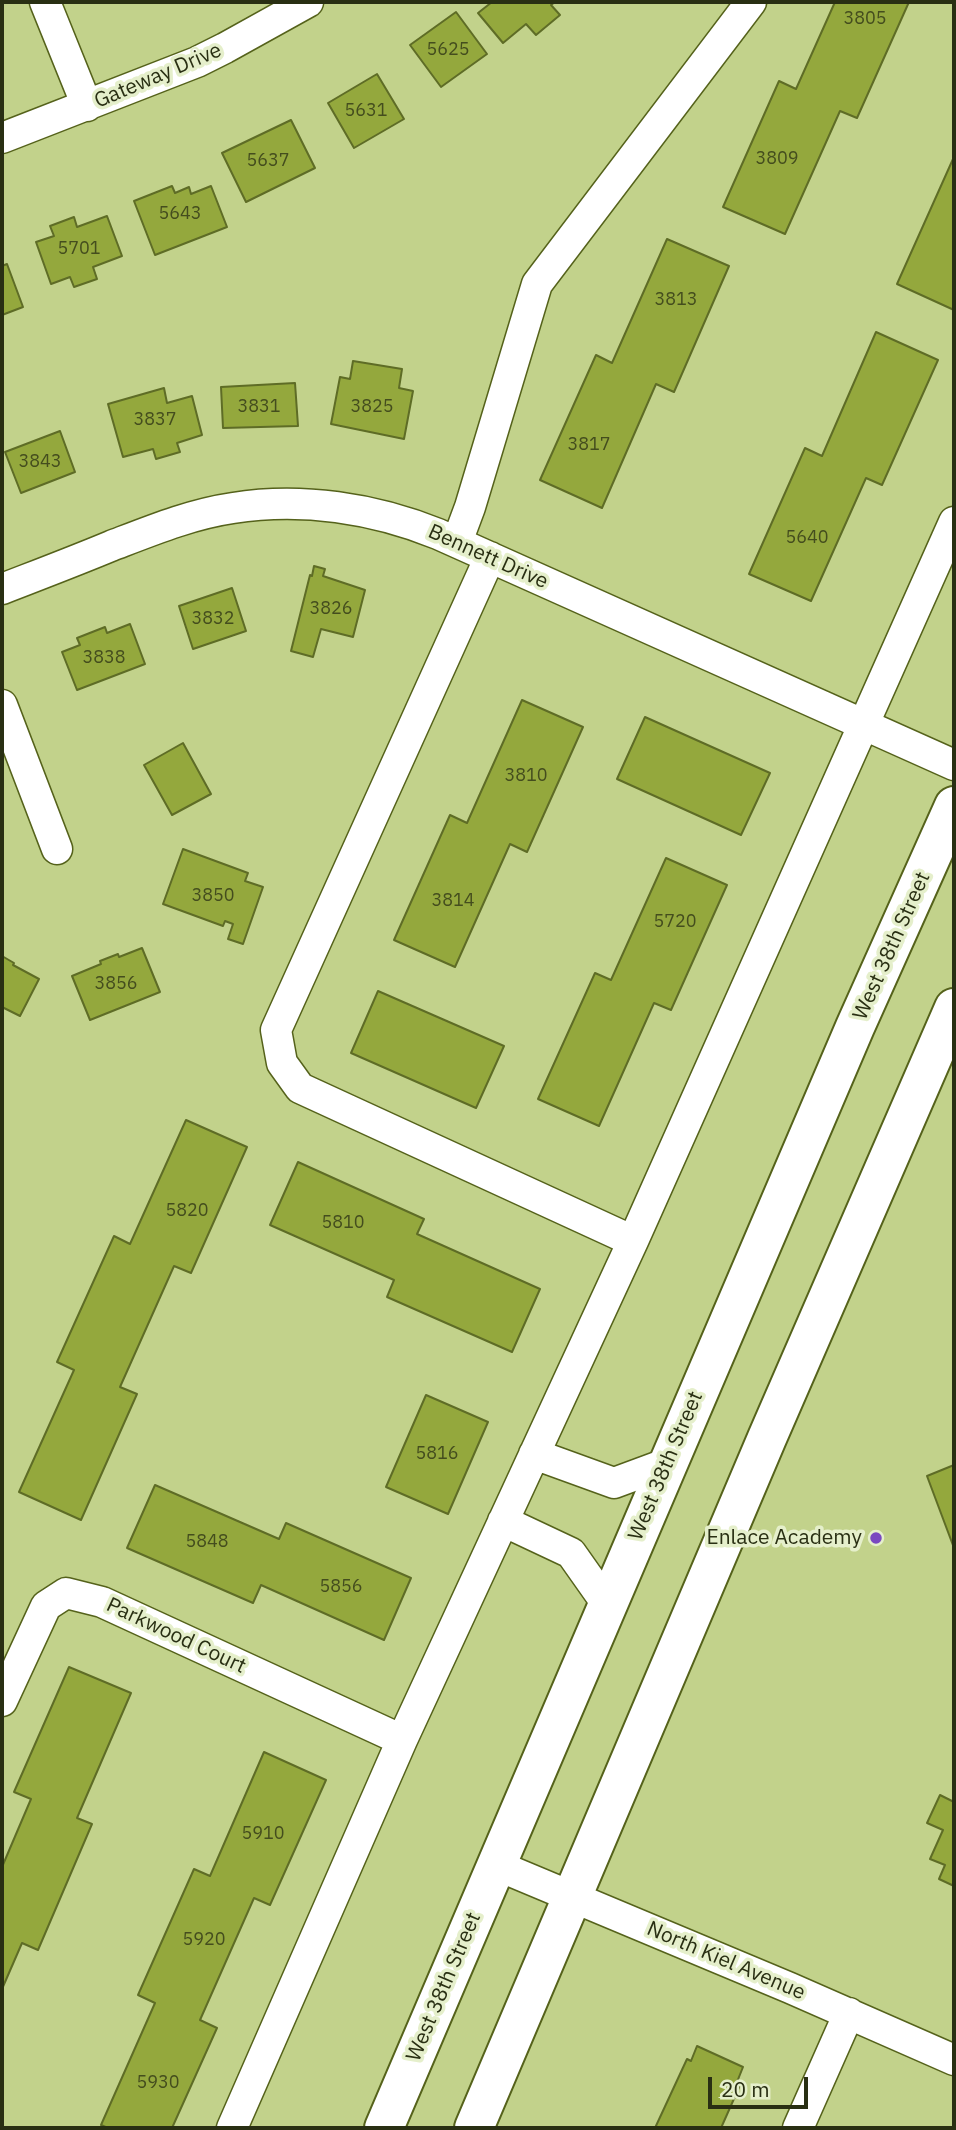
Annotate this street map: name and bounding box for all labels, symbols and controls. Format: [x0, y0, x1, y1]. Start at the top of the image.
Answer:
house number: 3805 [843, 8, 887, 30]
street label: Gateway Drive [91, 38, 225, 114]
house number: 5625 [426, 39, 470, 61]
house number: 5631 [344, 100, 388, 122]
house number: 3809 [755, 148, 799, 170]
house number: 5637 [246, 150, 290, 172]
house number: 5643 [158, 203, 202, 225]
house number: 5701 [57, 238, 101, 260]
house number: 3813 [654, 289, 698, 311]
house number: 3831 [237, 396, 281, 418]
house number: 3825 [350, 396, 394, 418]
house number: 3837 [133, 409, 177, 431]
house number: 3817 [567, 434, 611, 456]
house number: 3843 [18, 451, 62, 473]
street label: Bennett Drive [424, 519, 552, 595]
house number: 5640 [785, 527, 829, 549]
house number: 3826 [309, 598, 353, 620]
house number: 3832 [191, 608, 235, 630]
house number: 3838 [82, 647, 126, 669]
house number: 3810 [504, 765, 548, 787]
street label: West 38th Street [848, 868, 936, 1024]
house number: 3850 [191, 885, 235, 907]
house number: 3814 [431, 890, 475, 912]
house number: 5720 [653, 911, 697, 933]
house number: 3856 [94, 973, 138, 995]
house number: 5820 [165, 1200, 209, 1222]
house number: 5810 [321, 1212, 365, 1234]
street label: West 38th Street [623, 1388, 709, 1544]
house number: 5816 [415, 1443, 459, 1465]
place label: Enlace Academy [706, 1525, 862, 1551]
marker: Enlace Academy [868, 1530, 884, 1546]
house number: 5848 [185, 1531, 229, 1553]
house number: 5856 [319, 1576, 363, 1598]
street label: Parkwood Court [102, 1593, 250, 1679]
house number: 5910 [241, 1823, 285, 1845]
street label: West 38th Street [401, 1909, 487, 2065]
street label: North Kiel Avenue [643, 1916, 809, 2006]
house number: 5920 [182, 1929, 226, 1951]
scale bar [711, 2064, 811, 2108]
house number: 5930 [136, 2072, 180, 2094]
text: 20 m [721, 2075, 770, 2103]

